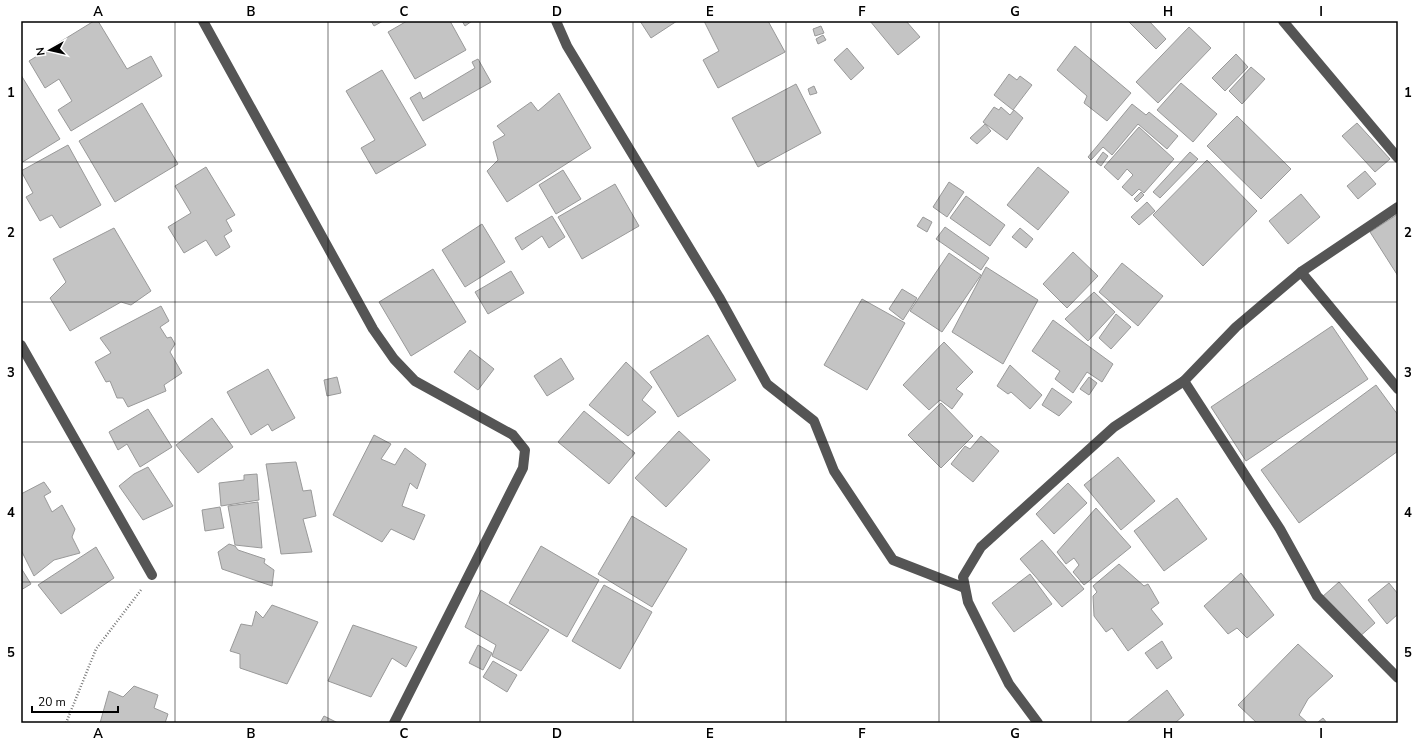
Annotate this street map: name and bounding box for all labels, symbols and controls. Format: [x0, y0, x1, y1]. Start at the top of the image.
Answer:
text: A [93, 3, 103, 21]
text: B [247, 3, 256, 21]
text: C [400, 3, 409, 21]
text: D [552, 3, 562, 21]
text: E [706, 3, 714, 21]
text: F [858, 3, 866, 21]
text: G [1010, 3, 1020, 21]
text: H [1163, 3, 1173, 21]
text: I [1319, 3, 1323, 21]
north arrow [30, 30, 70, 70]
text: N [33, 46, 49, 56]
text: 1 [7, 84, 15, 102]
text: 1 [1404, 84, 1412, 102]
text: 2 [7, 224, 15, 242]
text: 2 [1404, 224, 1412, 242]
text: 3 [7, 364, 15, 382]
text: 3 [1404, 364, 1412, 382]
text: 4 [7, 504, 15, 522]
text: 4 [1404, 504, 1412, 522]
text: 5 [7, 644, 15, 662]
text: 5 [1404, 644, 1412, 662]
scale bar [32, 688, 118, 714]
text: 20 m [38, 694, 66, 710]
text: A [93, 725, 103, 743]
text: B [247, 725, 256, 743]
text: C [400, 725, 409, 743]
text: D [552, 725, 562, 743]
text: E [706, 725, 714, 743]
text: F [858, 725, 866, 743]
text: G [1010, 725, 1020, 743]
text: H [1163, 725, 1173, 743]
text: I [1319, 725, 1323, 743]

